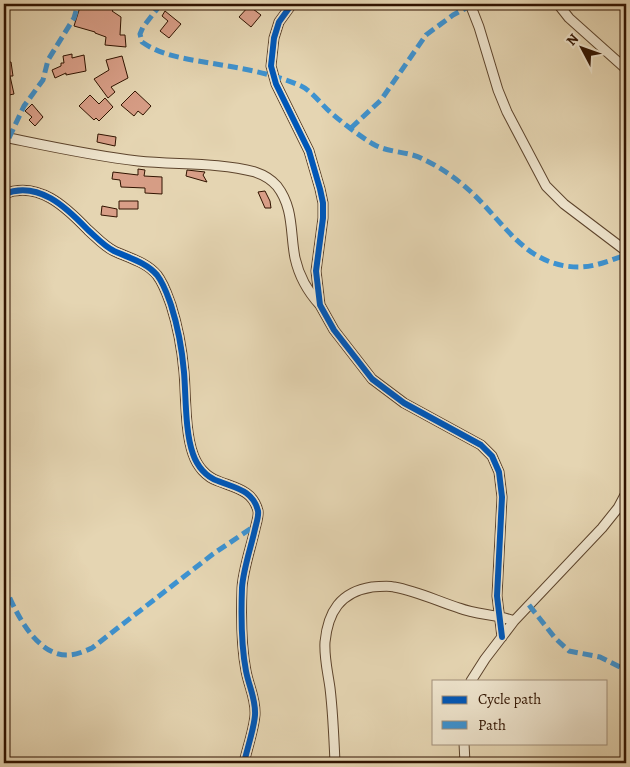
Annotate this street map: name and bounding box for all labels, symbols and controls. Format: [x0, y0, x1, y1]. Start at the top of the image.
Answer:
north arrow [558, 22, 608, 72]
text: N [562, 30, 583, 50]
legend [432, 680, 608, 744]
text: Cycle path [478, 689, 541, 709]
text: Path [478, 715, 506, 735]

